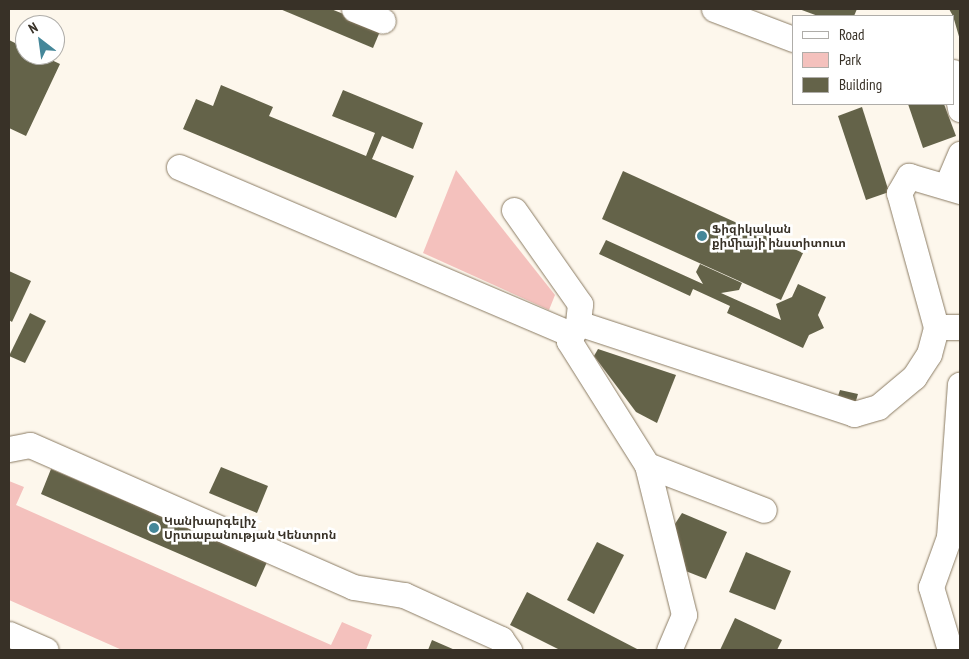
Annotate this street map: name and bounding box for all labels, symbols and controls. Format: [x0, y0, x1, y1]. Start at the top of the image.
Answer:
north arrow [15, 15, 65, 65]
legend [792, 15, 954, 105]
text: N [25, 18, 41, 38]
text: Road [839, 25, 865, 44]
text: Park [839, 50, 861, 69]
text: Building [839, 75, 882, 94]
place label: Ֆիզիկական քիմիայի ինստիտուտ [712, 222, 846, 250]
marker: Ֆիզիկական քիմիայի ինստիտուտ [696, 230, 708, 242]
place label: Կանխարգելիչ Սրտաբանության Կենտրոն [164, 514, 336, 542]
marker: Կանխարգելիչ Սրտաբանության Կենտրոն [148, 522, 160, 534]

